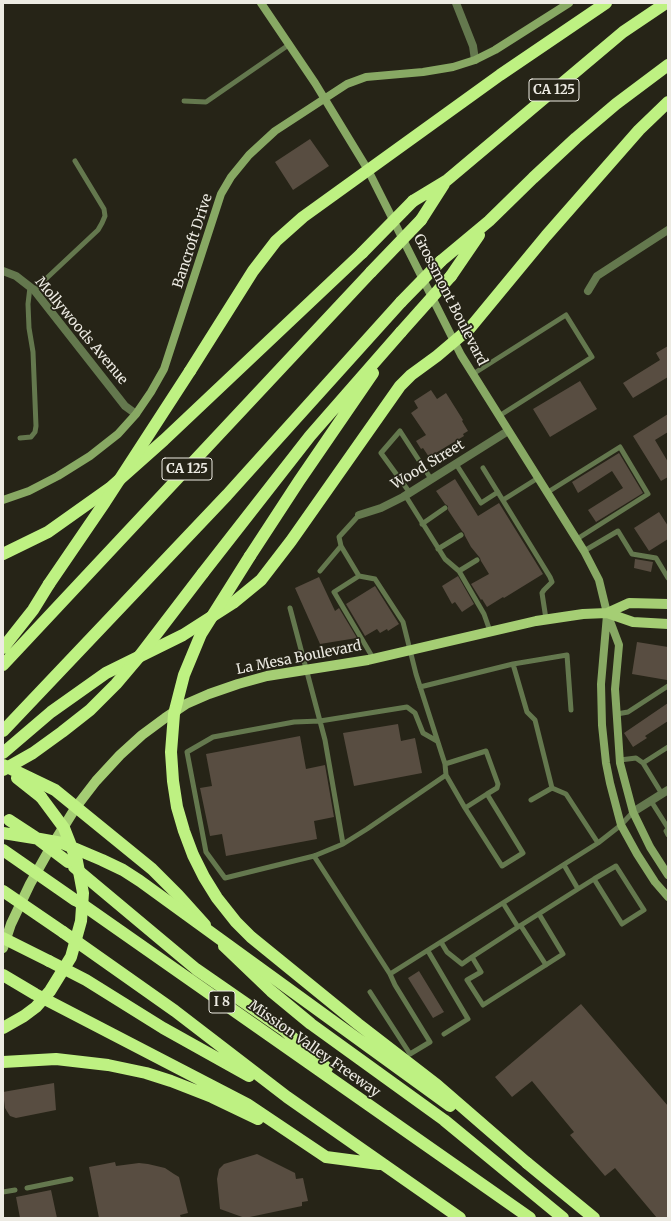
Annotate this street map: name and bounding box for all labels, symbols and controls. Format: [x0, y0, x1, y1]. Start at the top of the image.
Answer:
road number: CA 125 [529, 79, 579, 101]
street label: Bancroft Drive [170, 192, 216, 290]
street label: Grossmont Boulevard [409, 231, 491, 369]
street label: Mollywoods Avenue [31, 274, 131, 388]
street label: Wood Street [388, 437, 468, 493]
road number: CA 125 [162, 458, 212, 480]
street label: La Mesa Boulevard [235, 638, 363, 678]
road number: I 8 [209, 991, 235, 1013]
street label: Mission Valley Freeway [245, 997, 383, 1101]

